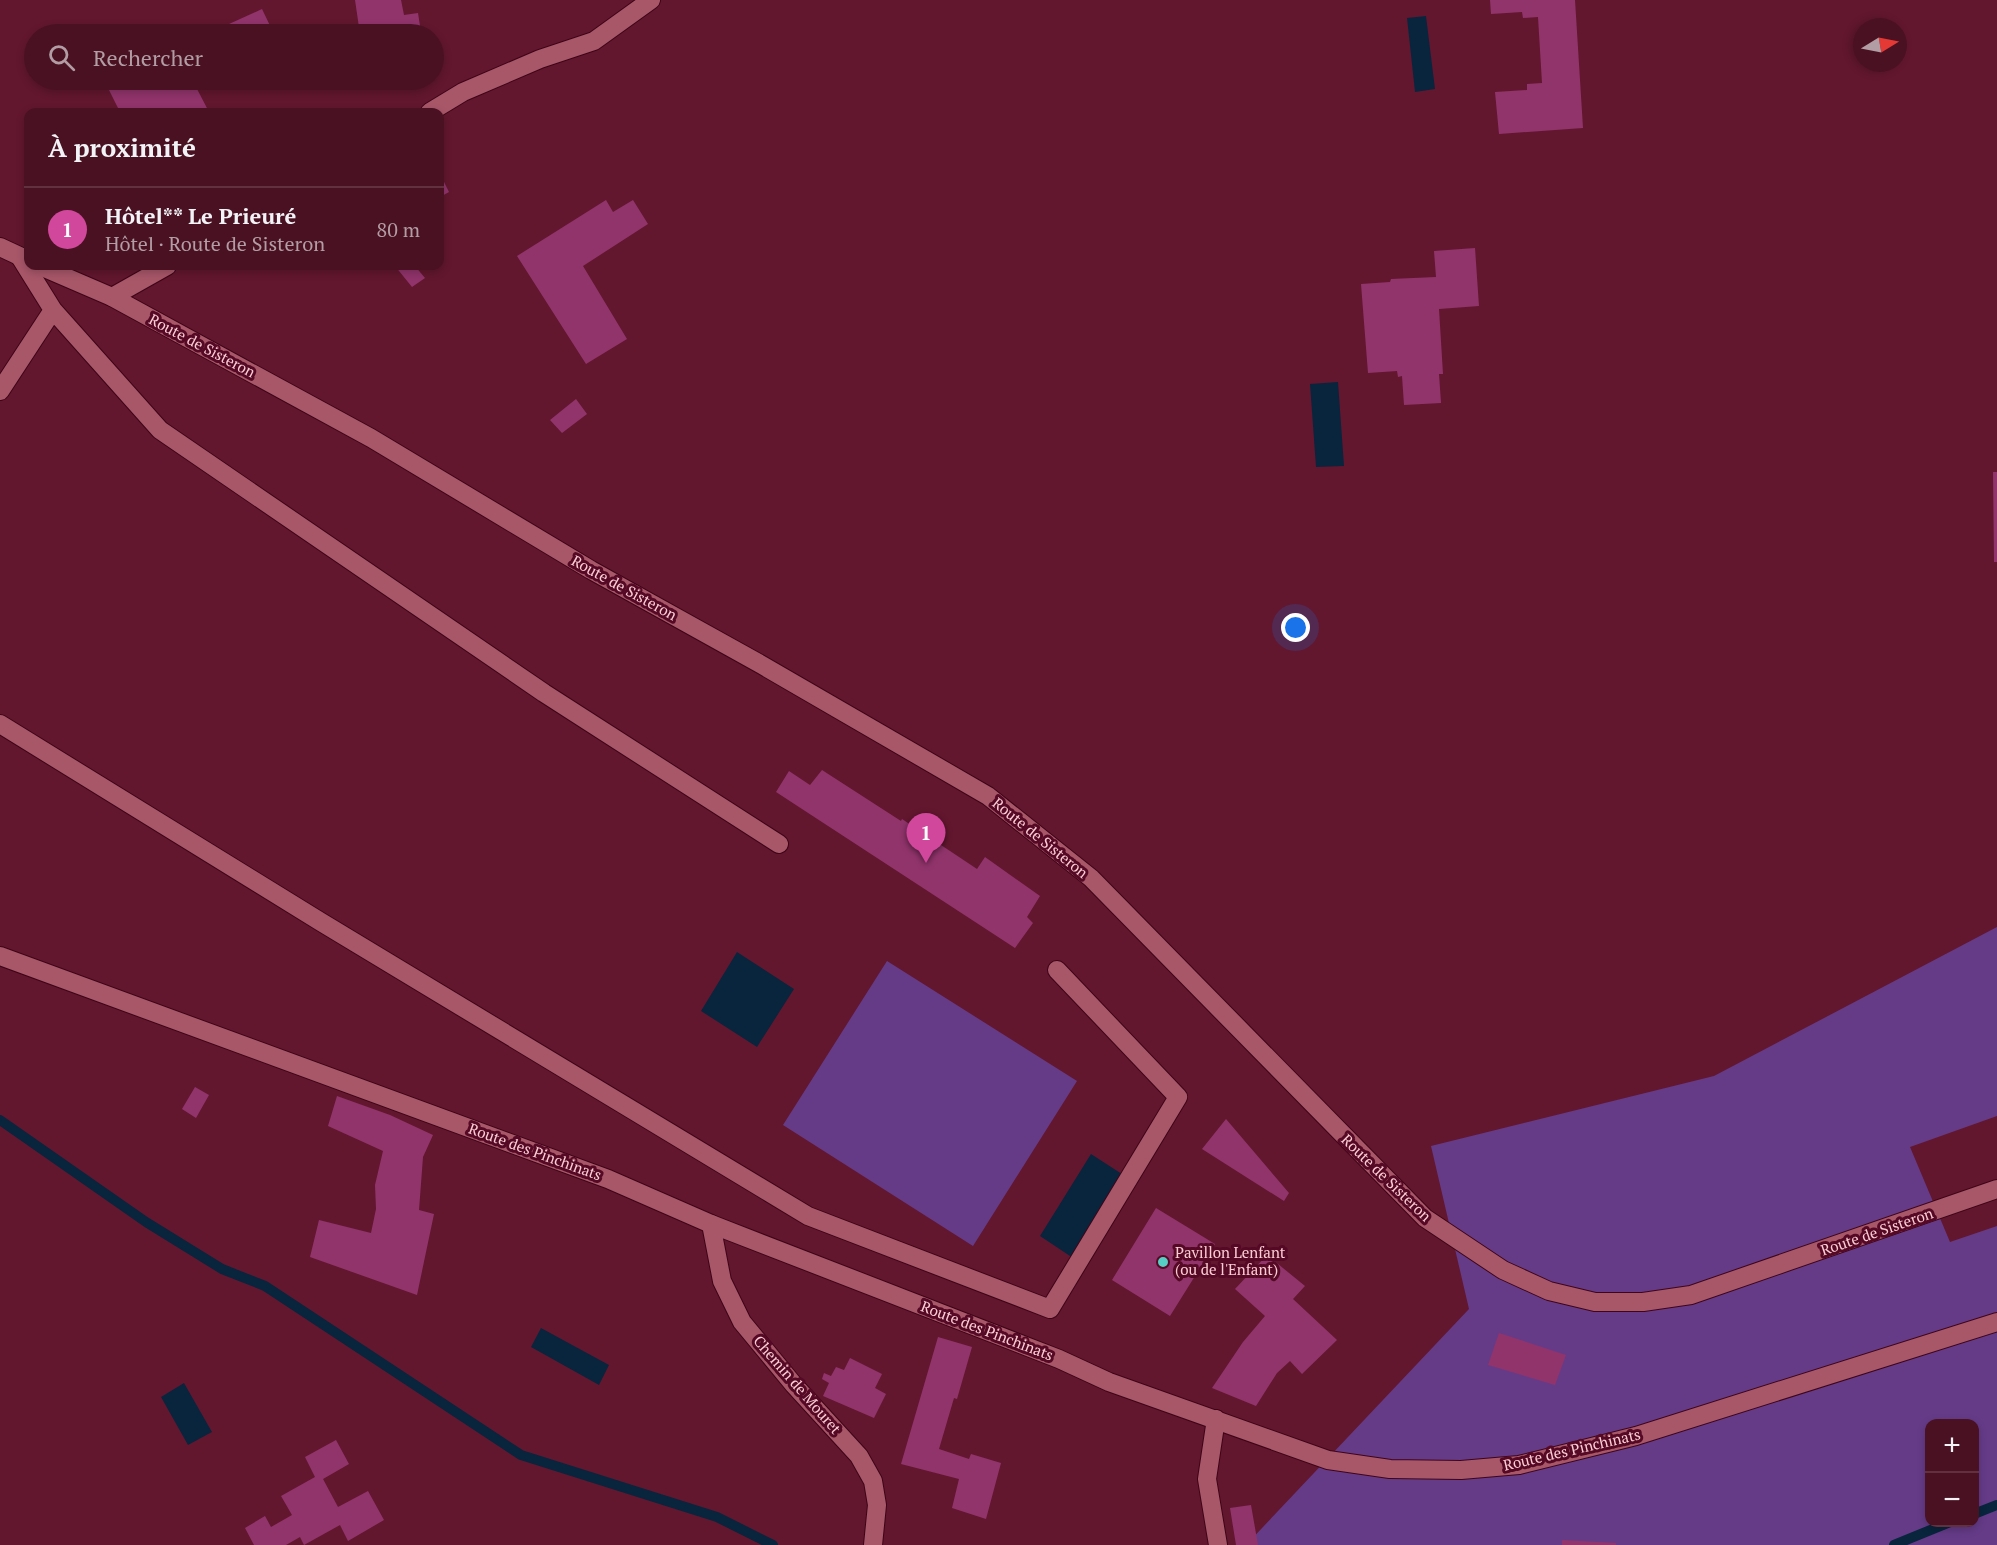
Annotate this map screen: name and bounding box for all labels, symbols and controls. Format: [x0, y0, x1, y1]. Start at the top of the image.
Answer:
north arrow [1853, 18, 1907, 72]
search box [24, 24, 444, 90]
icon: search [45, 41, 78, 74]
text: Rechercher [93, 43, 203, 72]
text: À proximité [48, 130, 196, 164]
text: Hôtel** Le Prieuré [105, 201, 296, 230]
text: 1 [62, 216, 73, 243]
text: 80 m [377, 216, 420, 243]
text: Hôtel · Route de Sisteron [105, 230, 325, 257]
street label: Route de Sisteron [146, 309, 259, 382]
street label: Route de Sisteron [568, 550, 681, 624]
your location [1281, 613, 1310, 642]
street label: Route de Sisteron [989, 792, 1093, 882]
pin: 1 [906, 814, 946, 863]
street label: Route des Pinchinats [466, 1118, 605, 1184]
street label: Route de Sisteron [1337, 1129, 1436, 1225]
street label: Route de Sisteron [1818, 1202, 1936, 1260]
place label: Pavillon Lenfant (ou de l'Enfant) [1175, 1242, 1286, 1279]
marker: Pavillon Lenfant (ou de l'Enfant) [1156, 1255, 1170, 1269]
street label: Route des Pinchinats [918, 1296, 1056, 1365]
street label: Chemin de Mouret [749, 1331, 846, 1438]
map controls [1925, 1419, 1979, 1527]
button: + [1925, 1419, 1979, 1473]
street label: Route des Pinchinats [1501, 1424, 1642, 1475]
button: − [1925, 1473, 1979, 1527]

